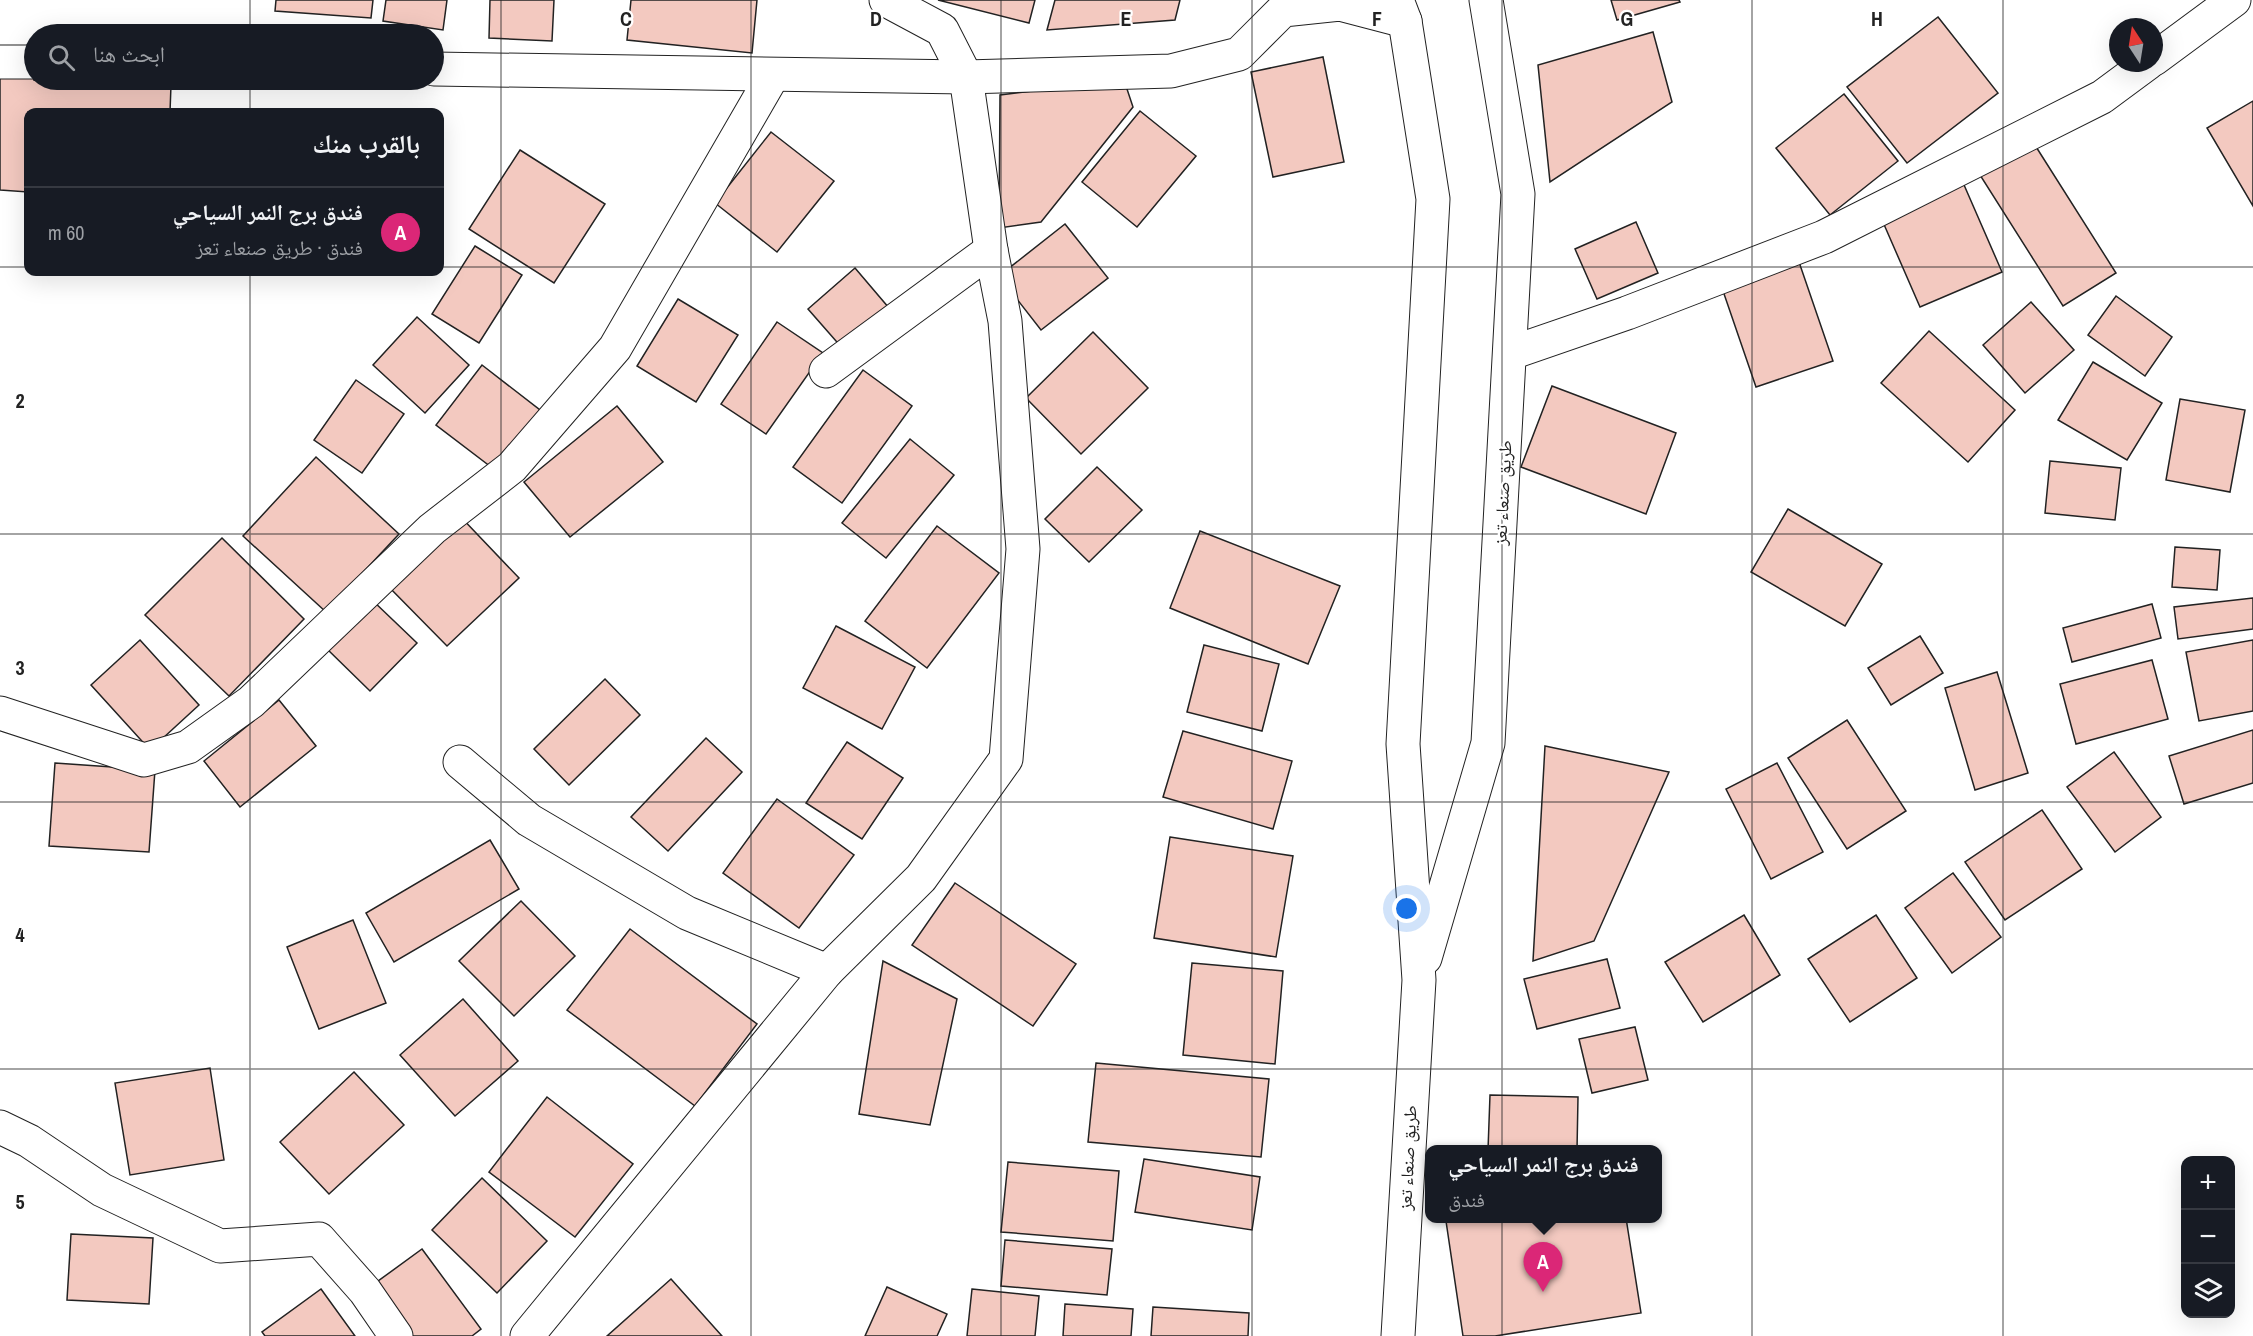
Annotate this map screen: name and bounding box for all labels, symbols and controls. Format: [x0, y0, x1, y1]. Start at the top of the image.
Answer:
text: C [620, 5, 632, 32]
text: D [870, 5, 882, 32]
text: E [1121, 5, 1132, 32]
text: F [1372, 5, 1382, 32]
text: G [1621, 5, 1633, 32]
text: H [1871, 5, 1883, 32]
north arrow [2109, 18, 2163, 72]
search box [24, 24, 444, 90]
text: ابحث هنا [93, 39, 165, 69]
icon: search [45, 41, 78, 74]
text: بالقرب منك [313, 126, 420, 161]
text: فندق برج النمر السياحي [173, 197, 363, 227]
text: 60 m [48, 219, 84, 246]
text: A [395, 219, 406, 246]
text: فندق · طريق صنعاء تعز [196, 234, 363, 261]
text: 2 [15, 387, 25, 414]
street label: طريق صنعاء تعز [1487, 440, 1518, 547]
text: 3 [15, 654, 25, 681]
your location [1392, 894, 1421, 923]
text: 4 [15, 921, 25, 948]
street label: طريق صنعاء تعز [1392, 1105, 1423, 1212]
popup [1425, 1145, 1662, 1223]
text: فندق برج النمر السياحي [1448, 1149, 1639, 1179]
map controls [2181, 1156, 2235, 1318]
button: + [2181, 1156, 2235, 1210]
text: فندق [1448, 1186, 1485, 1213]
text: 5 [15, 1188, 25, 1215]
button: − [2181, 1210, 2235, 1264]
pin: A [1524, 1242, 1562, 1292]
button: layers [2181, 1264, 2235, 1318]

